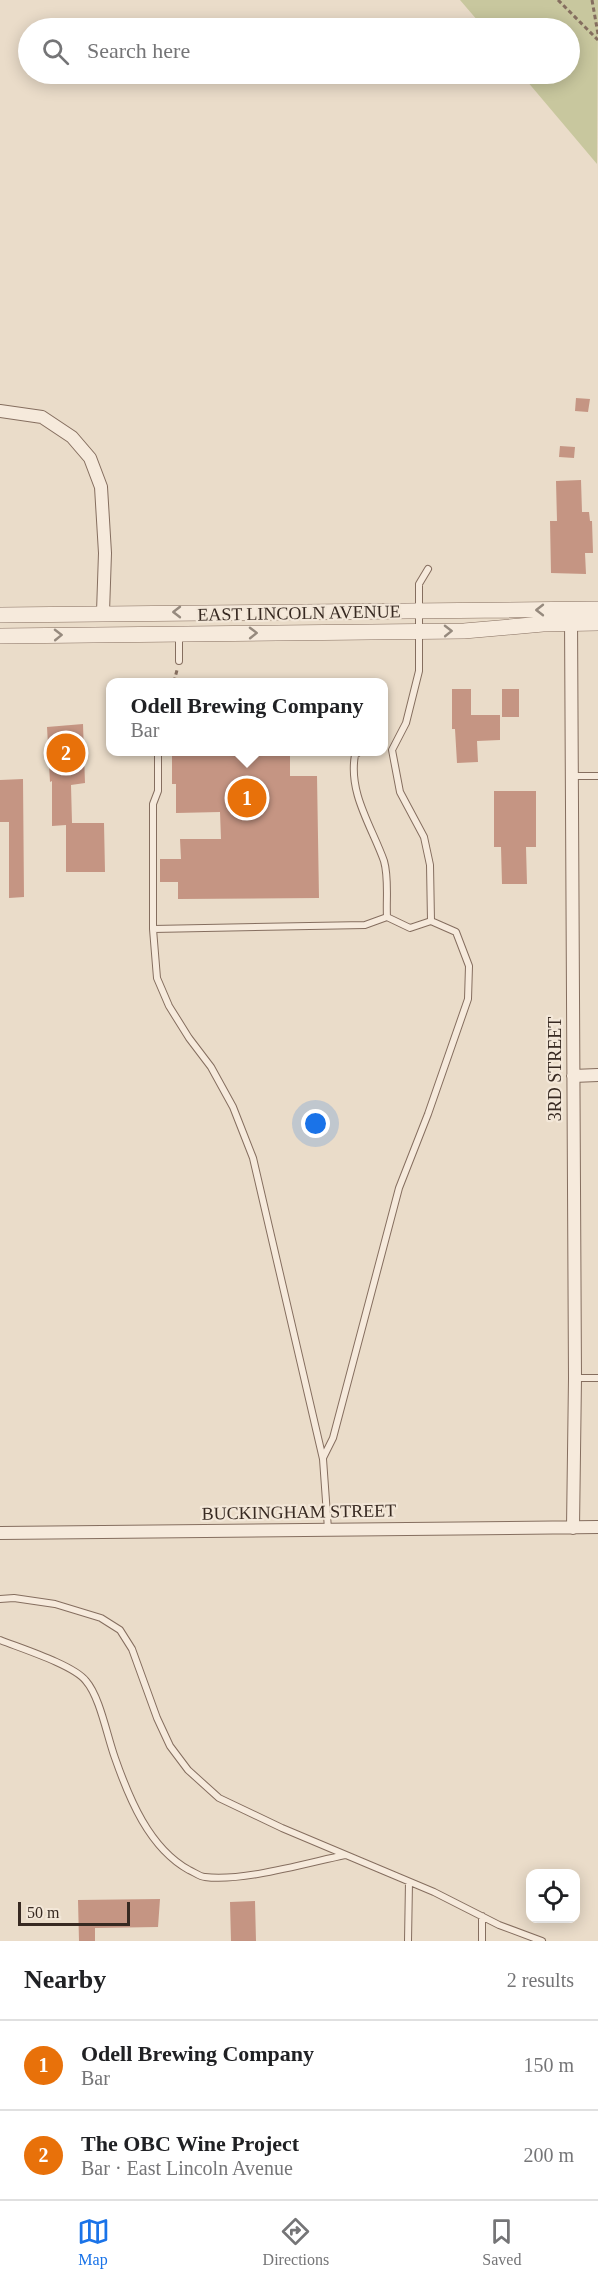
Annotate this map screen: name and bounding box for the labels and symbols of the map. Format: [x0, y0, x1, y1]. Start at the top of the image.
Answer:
street label: EAST LINCOLN AVENUE [197, 601, 401, 625]
one-way arrow [535, 604, 544, 616]
one-way arrow [172, 606, 181, 618]
one-way arrow [444, 625, 453, 637]
one-way arrow [249, 627, 258, 639]
one-way arrow [54, 629, 63, 641]
pin: 2 [46, 730, 86, 776]
pin: 1 [228, 776, 266, 820]
street label: 3RD STREET [545, 1017, 565, 1121]
your location [301, 1109, 330, 1138]
street label: BUCKINGHAM STREET [202, 1500, 396, 1524]
scale bar [18, 1899, 130, 1926]

